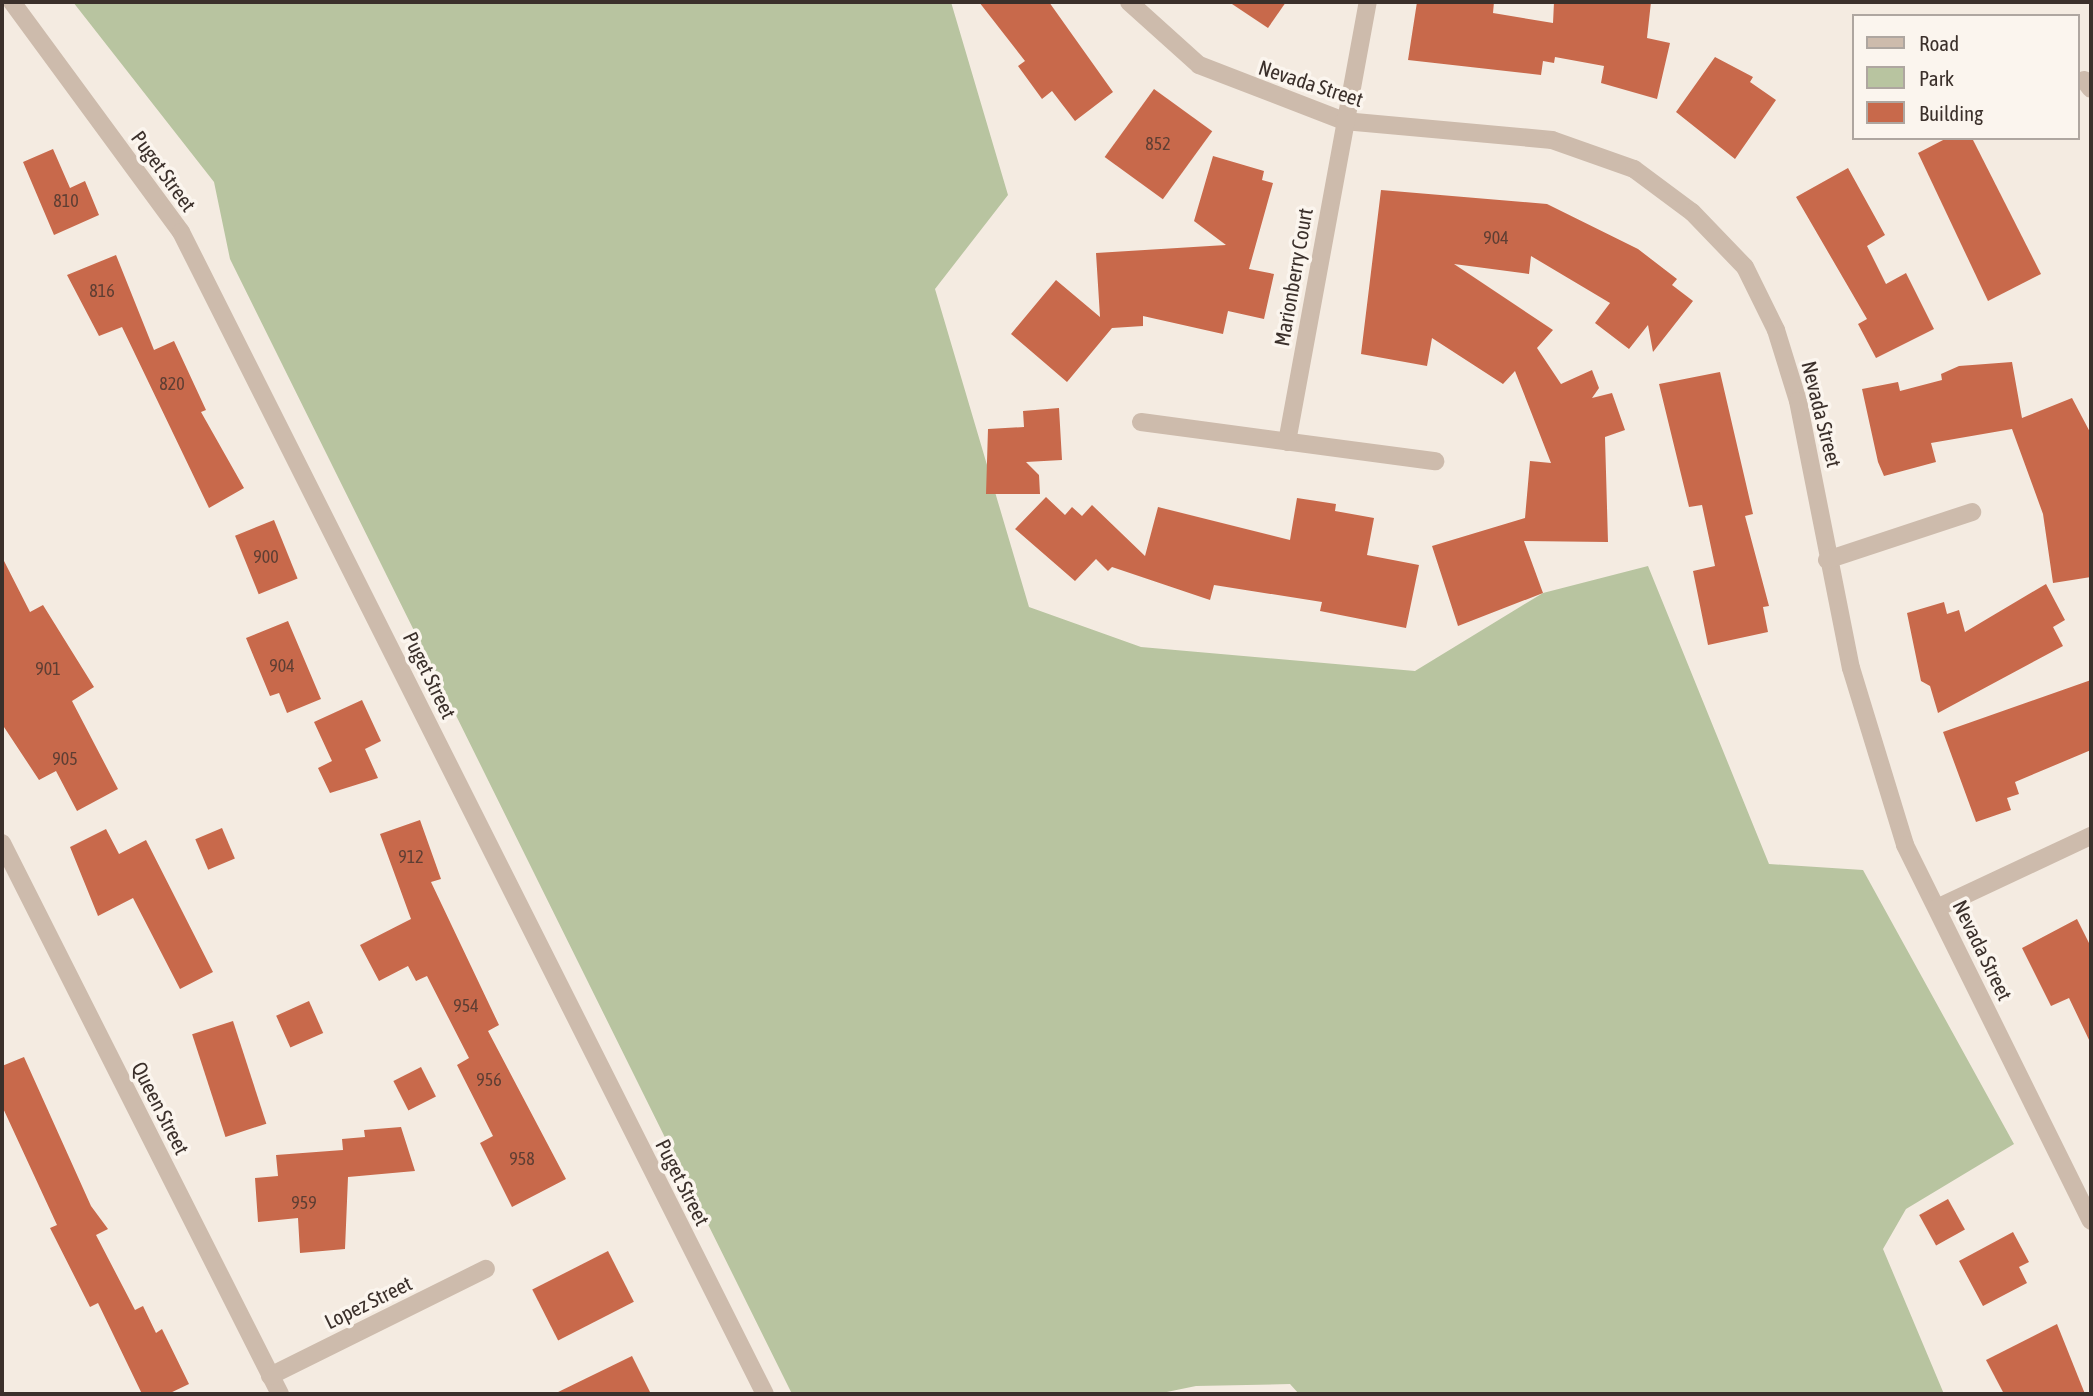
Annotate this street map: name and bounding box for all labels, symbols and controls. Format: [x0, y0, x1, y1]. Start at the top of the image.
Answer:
legend [1852, 14, 2079, 140]
text: Road [1919, 31, 1959, 55]
street label: Nevada Street [1255, 54, 1367, 112]
text: Park [1919, 66, 1954, 90]
text: Building [1919, 101, 1983, 125]
street label: Puget Street [126, 126, 202, 216]
house number: 852 [1145, 133, 1171, 155]
house number: 810 [53, 190, 79, 212]
street label: Marionberry Court [1268, 206, 1318, 348]
house number: 904 [1483, 227, 1509, 249]
house number: 816 [89, 280, 115, 302]
street label: Nevada Street [1797, 358, 1847, 470]
house number: 820 [159, 373, 185, 395]
house number: 900 [253, 546, 279, 568]
street label: Puget Street [398, 627, 462, 723]
house number: 904 [269, 655, 295, 677]
house number: 901 [35, 658, 61, 680]
house number: 905 [52, 748, 78, 770]
house number: 912 [398, 846, 424, 868]
street label: Nevada Street [1948, 896, 2018, 1004]
house number: 954 [453, 995, 479, 1017]
street label: Queen Street [127, 1058, 195, 1158]
house number: 956 [476, 1069, 502, 1091]
street label: Puget Street [651, 1135, 715, 1229]
house number: 958 [509, 1148, 535, 1170]
house number: 959 [291, 1192, 317, 1214]
street label: Lopez Street [320, 1270, 416, 1334]

